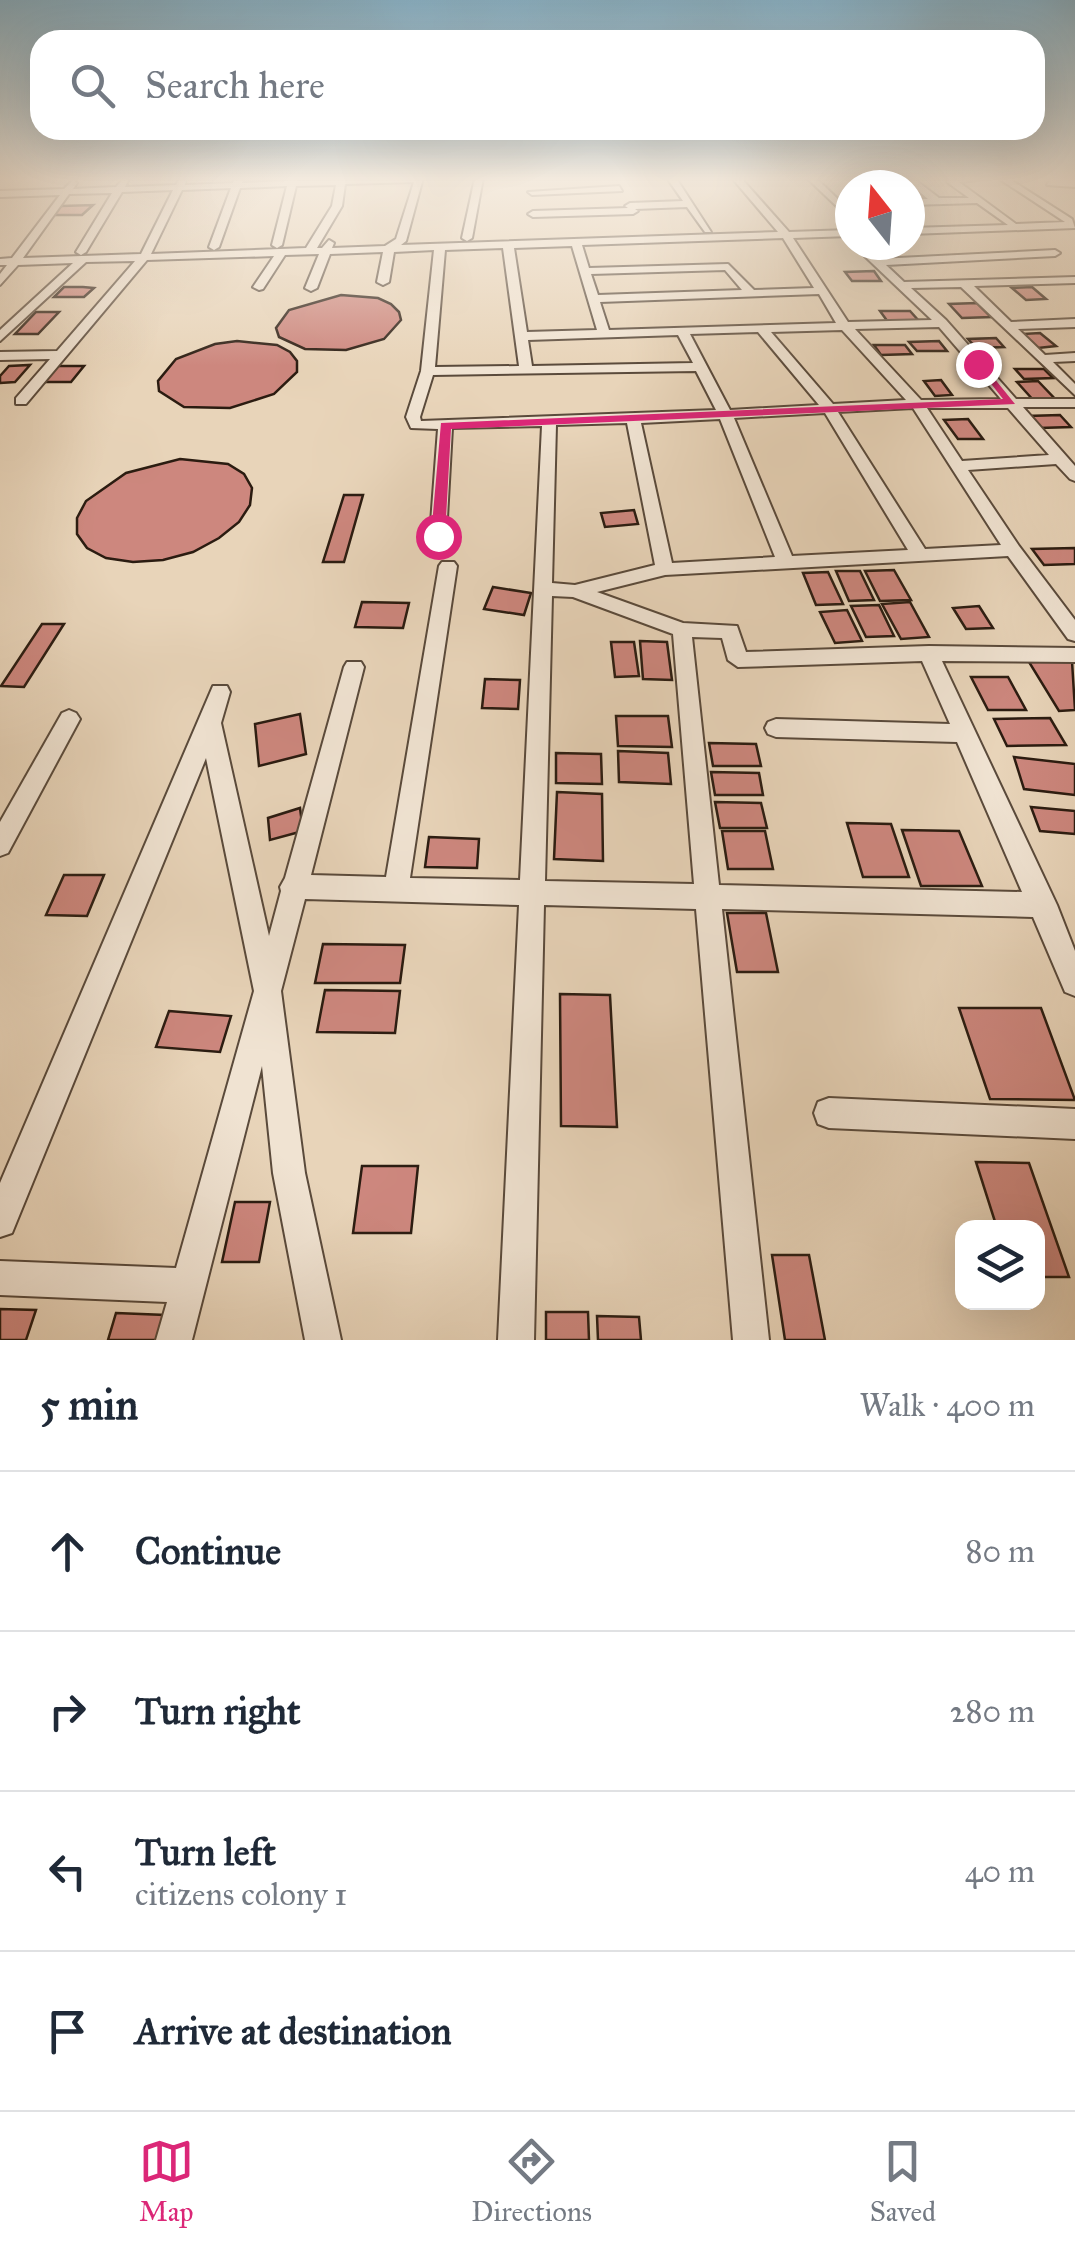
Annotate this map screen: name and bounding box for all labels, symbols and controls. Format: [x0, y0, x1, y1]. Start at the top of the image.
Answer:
search box [30, 30, 1045, 140]
icon: search [65, 58, 120, 113]
text: Search here [145, 62, 325, 108]
north arrow [835, 170, 925, 260]
route end [956, 342, 1002, 388]
route start [416, 514, 462, 560]
map controls [955, 1220, 1045, 1310]
button: layers [955, 1220, 1045, 1310]
text: 5 min [40, 1379, 138, 1431]
text: Walk · 400 m [860, 1386, 1035, 1425]
icon: ahead [40, 1524, 95, 1579]
text: Continue [135, 1528, 281, 1574]
text: 80 m [966, 1532, 1035, 1571]
icon: right [40, 1684, 95, 1739]
text: Turn right [135, 1688, 301, 1734]
text: 280 m [950, 1692, 1035, 1731]
text: Turn left [135, 1829, 276, 1875]
icon: left [40, 1844, 95, 1899]
text: 40 m [965, 1852, 1035, 1891]
text: citizens colony 1 [135, 1875, 347, 1914]
icon: arrive [40, 2004, 95, 2059]
text: Arrive at destination [135, 2008, 452, 2054]
tab: Map [139, 2134, 194, 2229]
tab: Directions [471, 2134, 592, 2229]
tab: Saved [870, 2134, 936, 2229]

